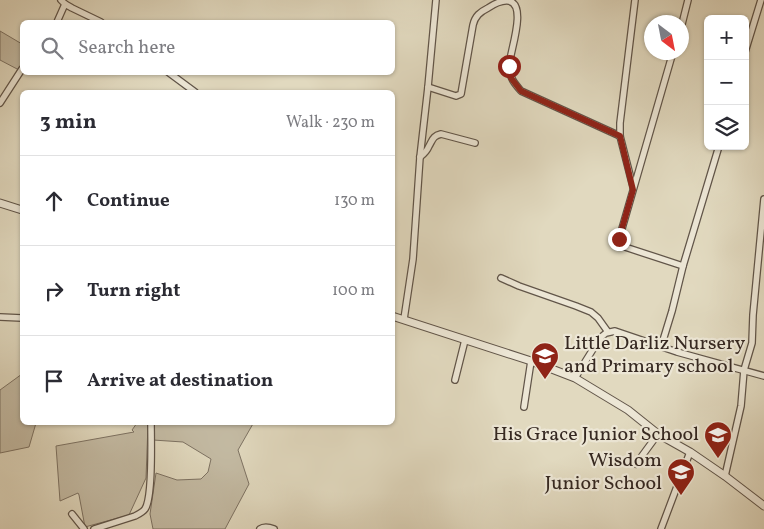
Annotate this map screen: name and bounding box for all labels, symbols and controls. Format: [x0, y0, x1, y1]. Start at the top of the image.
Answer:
north arrow [644, 15, 689, 60]
map controls [704, 15, 749, 150]
button: + [704, 15, 749, 60]
search box [20, 20, 395, 75]
icon: search [38, 34, 66, 62]
text: Search here [78, 35, 175, 61]
route start [498, 55, 521, 78]
button: − [704, 60, 749, 105]
button: layers [704, 105, 749, 150]
text: 3 min [40, 108, 96, 137]
text: Walk · 230 m [286, 112, 375, 134]
icon: ahead [40, 187, 68, 215]
text: Continue [87, 188, 170, 214]
text: 130 m [334, 190, 375, 212]
route end [608, 228, 631, 251]
icon: right [40, 277, 68, 305]
text: Turn right [87, 278, 180, 304]
text: 100 m [332, 280, 375, 302]
place label: Little Darliz Nursery and Primary school [564, 330, 745, 381]
school or university icon: Little Darliz Nursery and Primary school [530, 341, 560, 380]
icon: arrive [40, 367, 68, 395]
text: Arrive at destination [87, 368, 273, 394]
school or university icon: His Grace Junior School [703, 420, 733, 459]
place label: His Grace Junior School [493, 421, 699, 449]
place label: Wisdom Junior School [545, 447, 662, 498]
school or university icon: Wisdom Junior School [666, 457, 696, 496]

